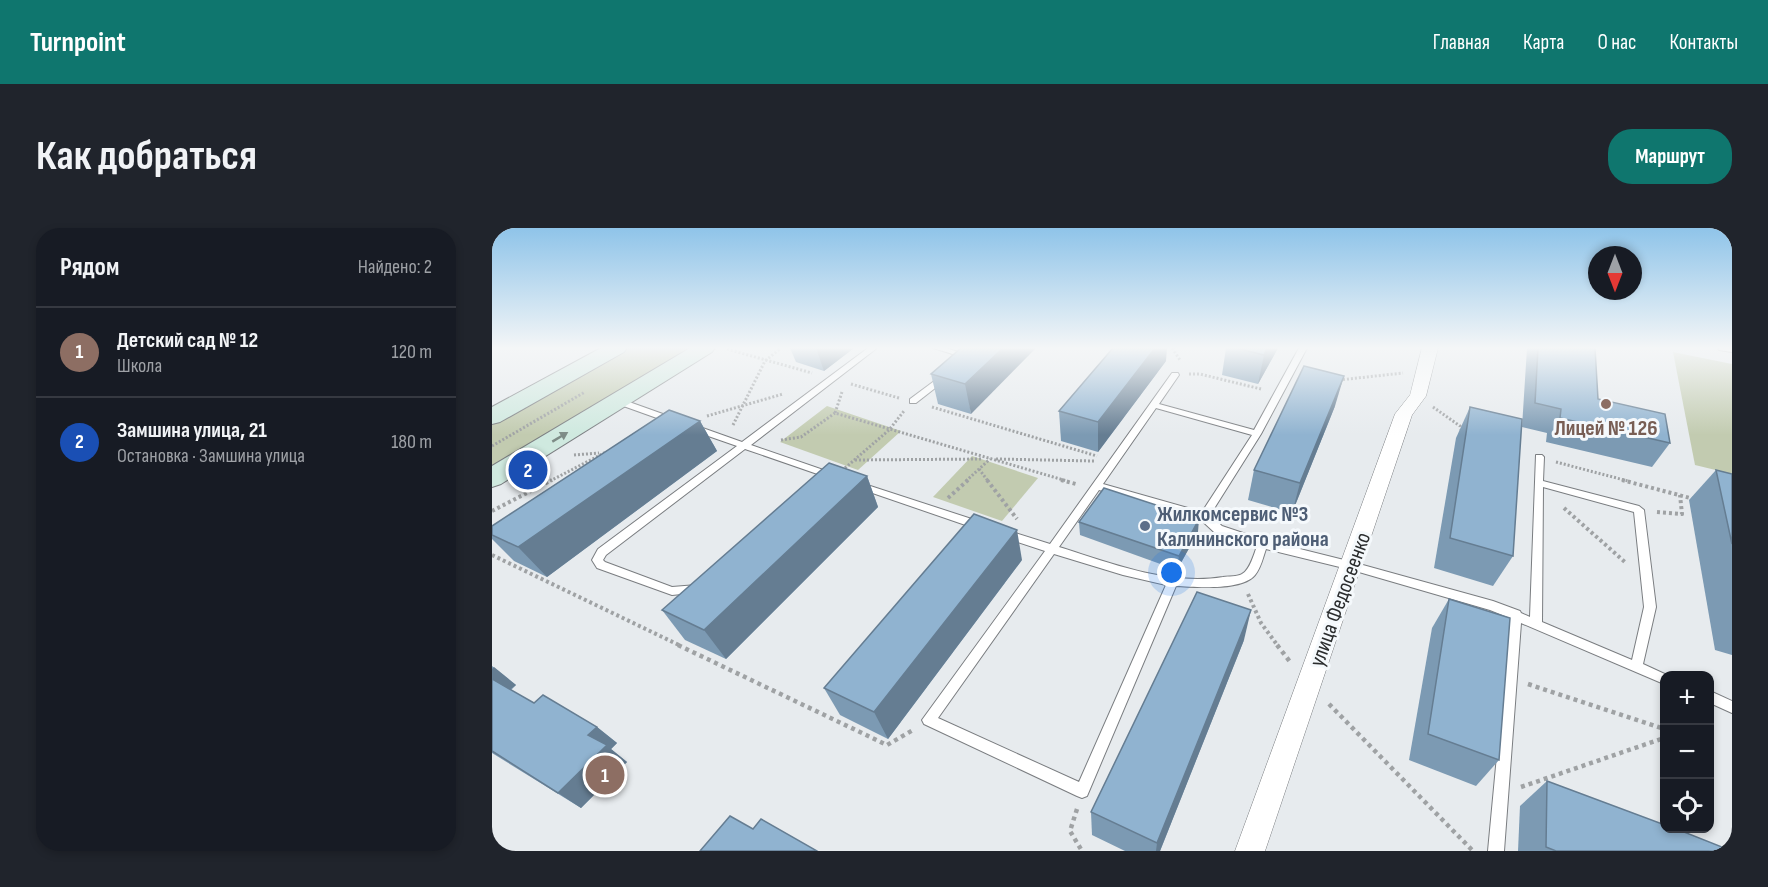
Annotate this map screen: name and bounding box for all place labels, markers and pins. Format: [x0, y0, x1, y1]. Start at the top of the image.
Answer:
marker: Лицей № 126 [1599, 397, 1613, 411]
place label: Лицей № 126 [1554, 415, 1658, 442]
pin: 2 [508, 448, 548, 492]
place label: Жилкомсервис №3 Калининского района [1157, 501, 1329, 553]
marker: Жилкомсервис №3 Калининского района [1138, 519, 1152, 533]
pin: 1 [586, 752, 624, 798]

